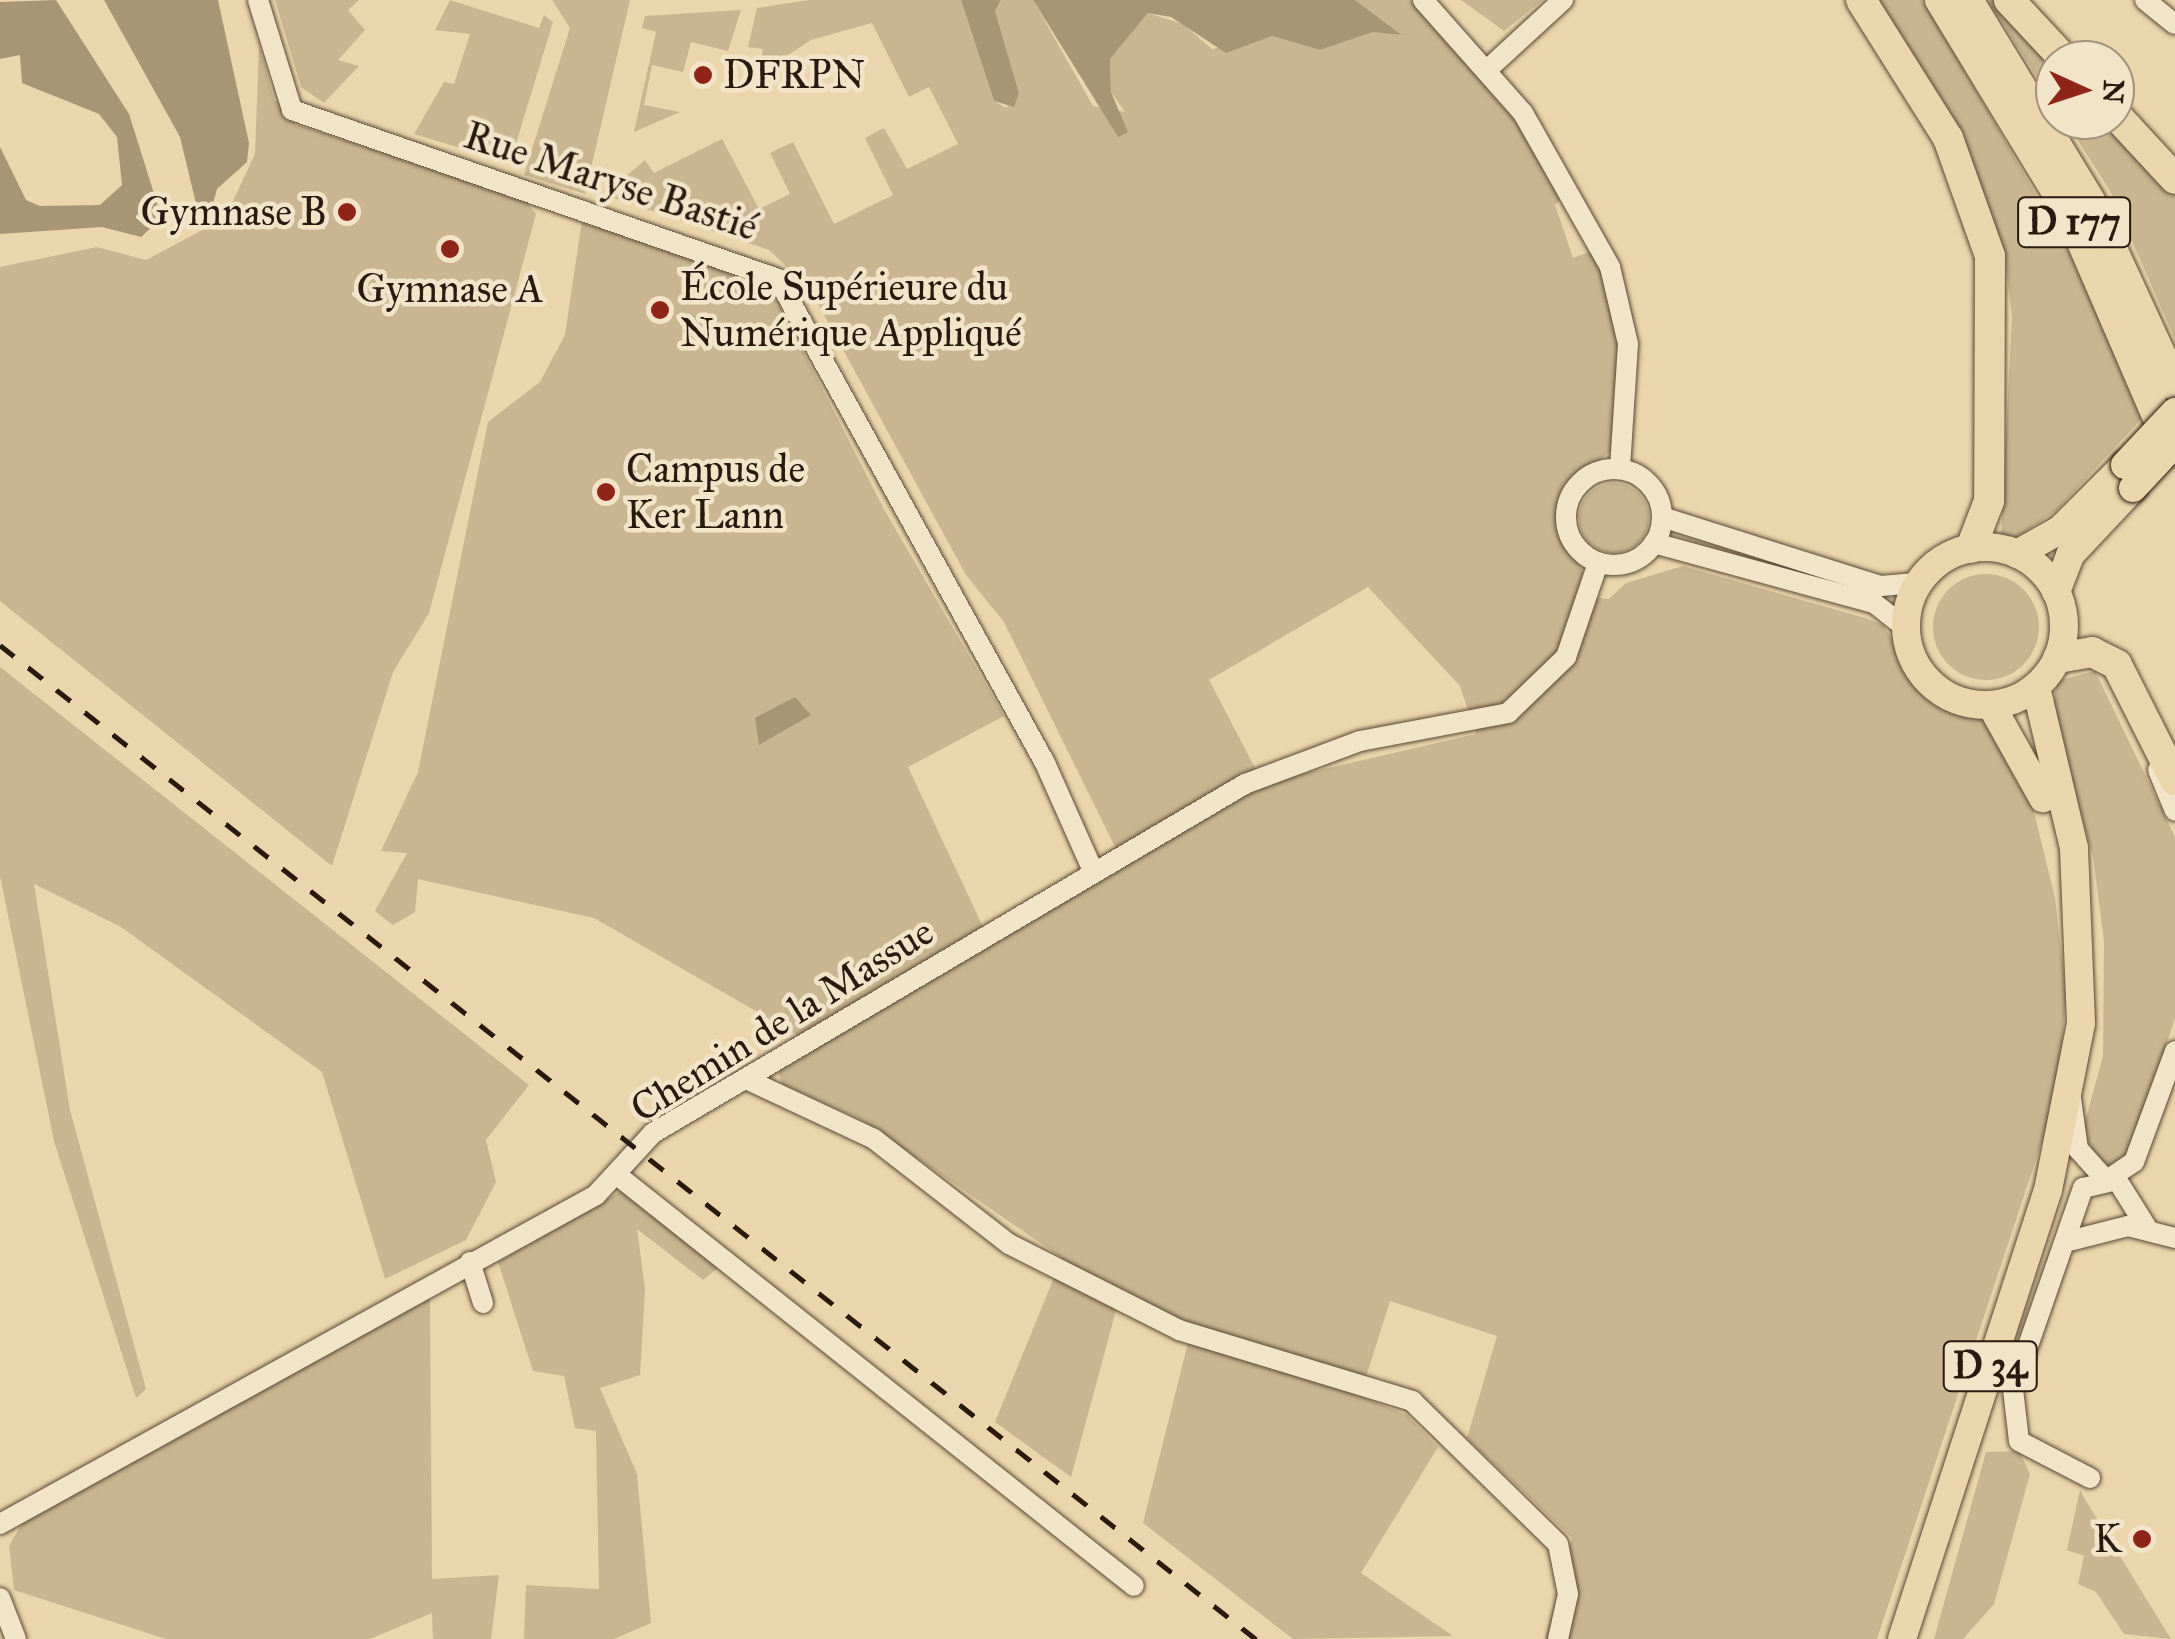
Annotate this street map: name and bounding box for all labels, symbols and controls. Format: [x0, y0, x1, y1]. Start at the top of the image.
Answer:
north arrow [2035, 40, 2135, 140]
place label: DFRPN [723, 51, 865, 99]
marker: DFRPN [692, 64, 714, 86]
text: N [2095, 79, 2132, 104]
street label: Rue Maryse Bastié [458, 111, 764, 251]
place label: Gymnase B [141, 188, 327, 236]
road number: D 177 [2016, 189, 2132, 255]
marker: Gymnase B [336, 201, 358, 223]
marker: Gymnase A [439, 238, 461, 260]
place label: École Supérieure du Numérique Appliqué [680, 263, 1022, 357]
place label: Gymnase A [357, 265, 543, 313]
marker: École Supérieure du Numérique Appliqué [649, 299, 671, 321]
place label: Campus de Ker Lann [626, 445, 805, 539]
marker: Campus de Ker Lann [595, 481, 617, 503]
street label: Chemin de la Massue [622, 907, 942, 1133]
road number: D 34 [1942, 1333, 2038, 1399]
place label: K [2094, 1515, 2122, 1563]
marker: K [2131, 1528, 2153, 1550]

